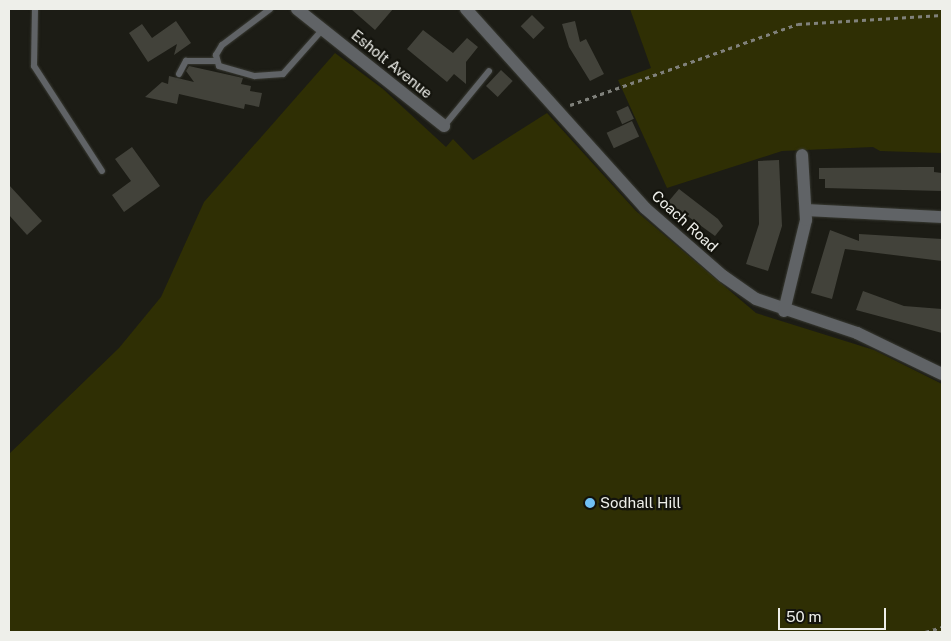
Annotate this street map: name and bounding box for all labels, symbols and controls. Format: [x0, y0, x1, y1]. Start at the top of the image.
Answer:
street label: Esholt Avenue [348, 26, 436, 102]
street label: Coach Road [648, 187, 722, 255]
place label: Sodhall Hill [600, 494, 681, 512]
marker: Sodhall Hill [584, 497, 596, 509]
scale bar [781, 598, 888, 630]
text: 50 m [786, 608, 821, 625]

